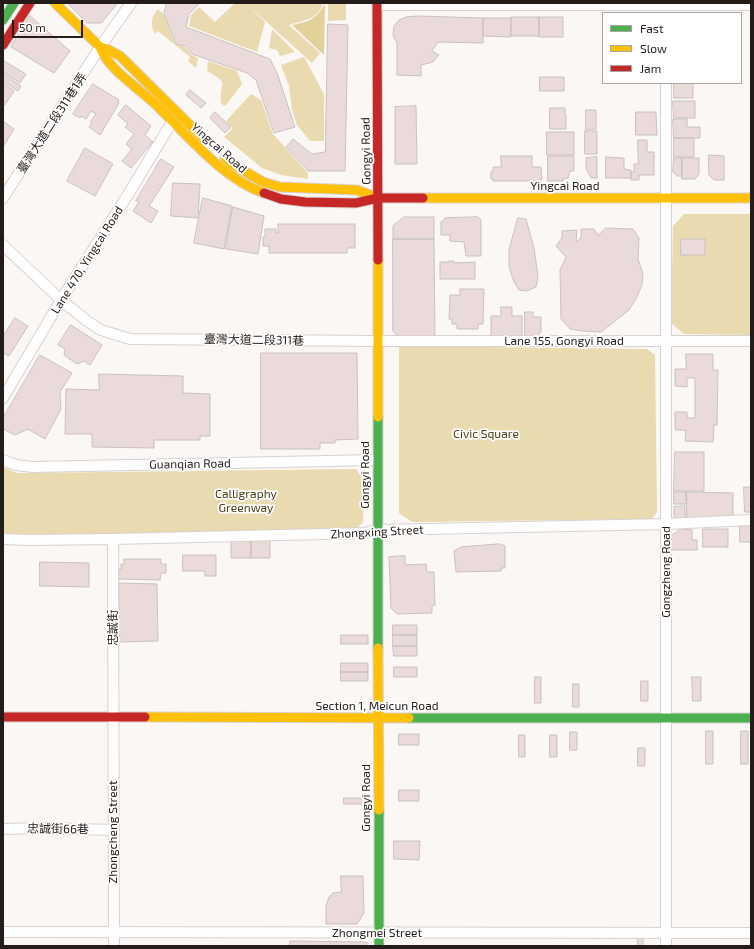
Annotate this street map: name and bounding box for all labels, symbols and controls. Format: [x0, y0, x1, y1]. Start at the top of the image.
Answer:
scale bar [14, 12, 85, 38]
legend [602, 12, 742, 84]
text: 50 m [19, 20, 46, 34]
text: Fast [640, 21, 663, 35]
text: Slow [640, 41, 667, 55]
text: Jam [640, 61, 661, 75]
street label: 臺灣大道二段311巷1弄 [14, 70, 90, 176]
street label: Gongyi Road [358, 117, 374, 185]
street label: Yingcai Road [188, 120, 250, 176]
street label: Yingcai Road [530, 179, 600, 193]
street label: Lane 470, Yingcai Road [48, 204, 126, 316]
street label: 臺灣大道二段311巷 [204, 332, 304, 348]
street label: Lane 155, Gongyi Road [504, 334, 624, 348]
park label: Civic Square [453, 427, 519, 441]
street label: Gongyi Road [358, 441, 372, 509]
street label: Guanqian Road [149, 456, 231, 472]
park label: Calligraphy Greenway [215, 487, 277, 515]
street label: Zhongxing Street [330, 522, 424, 542]
street label: Gongzheng Road [659, 526, 673, 618]
street label: 忠誠街 [106, 610, 120, 646]
street label: Section 1, Meicun Road [315, 699, 439, 713]
street label: Gongyi Road [359, 764, 373, 832]
street label: Zhongcheng Street [106, 780, 120, 884]
street label: 忠誠街66巷 [27, 821, 89, 837]
street label: Zhongmei Street [332, 926, 422, 940]

